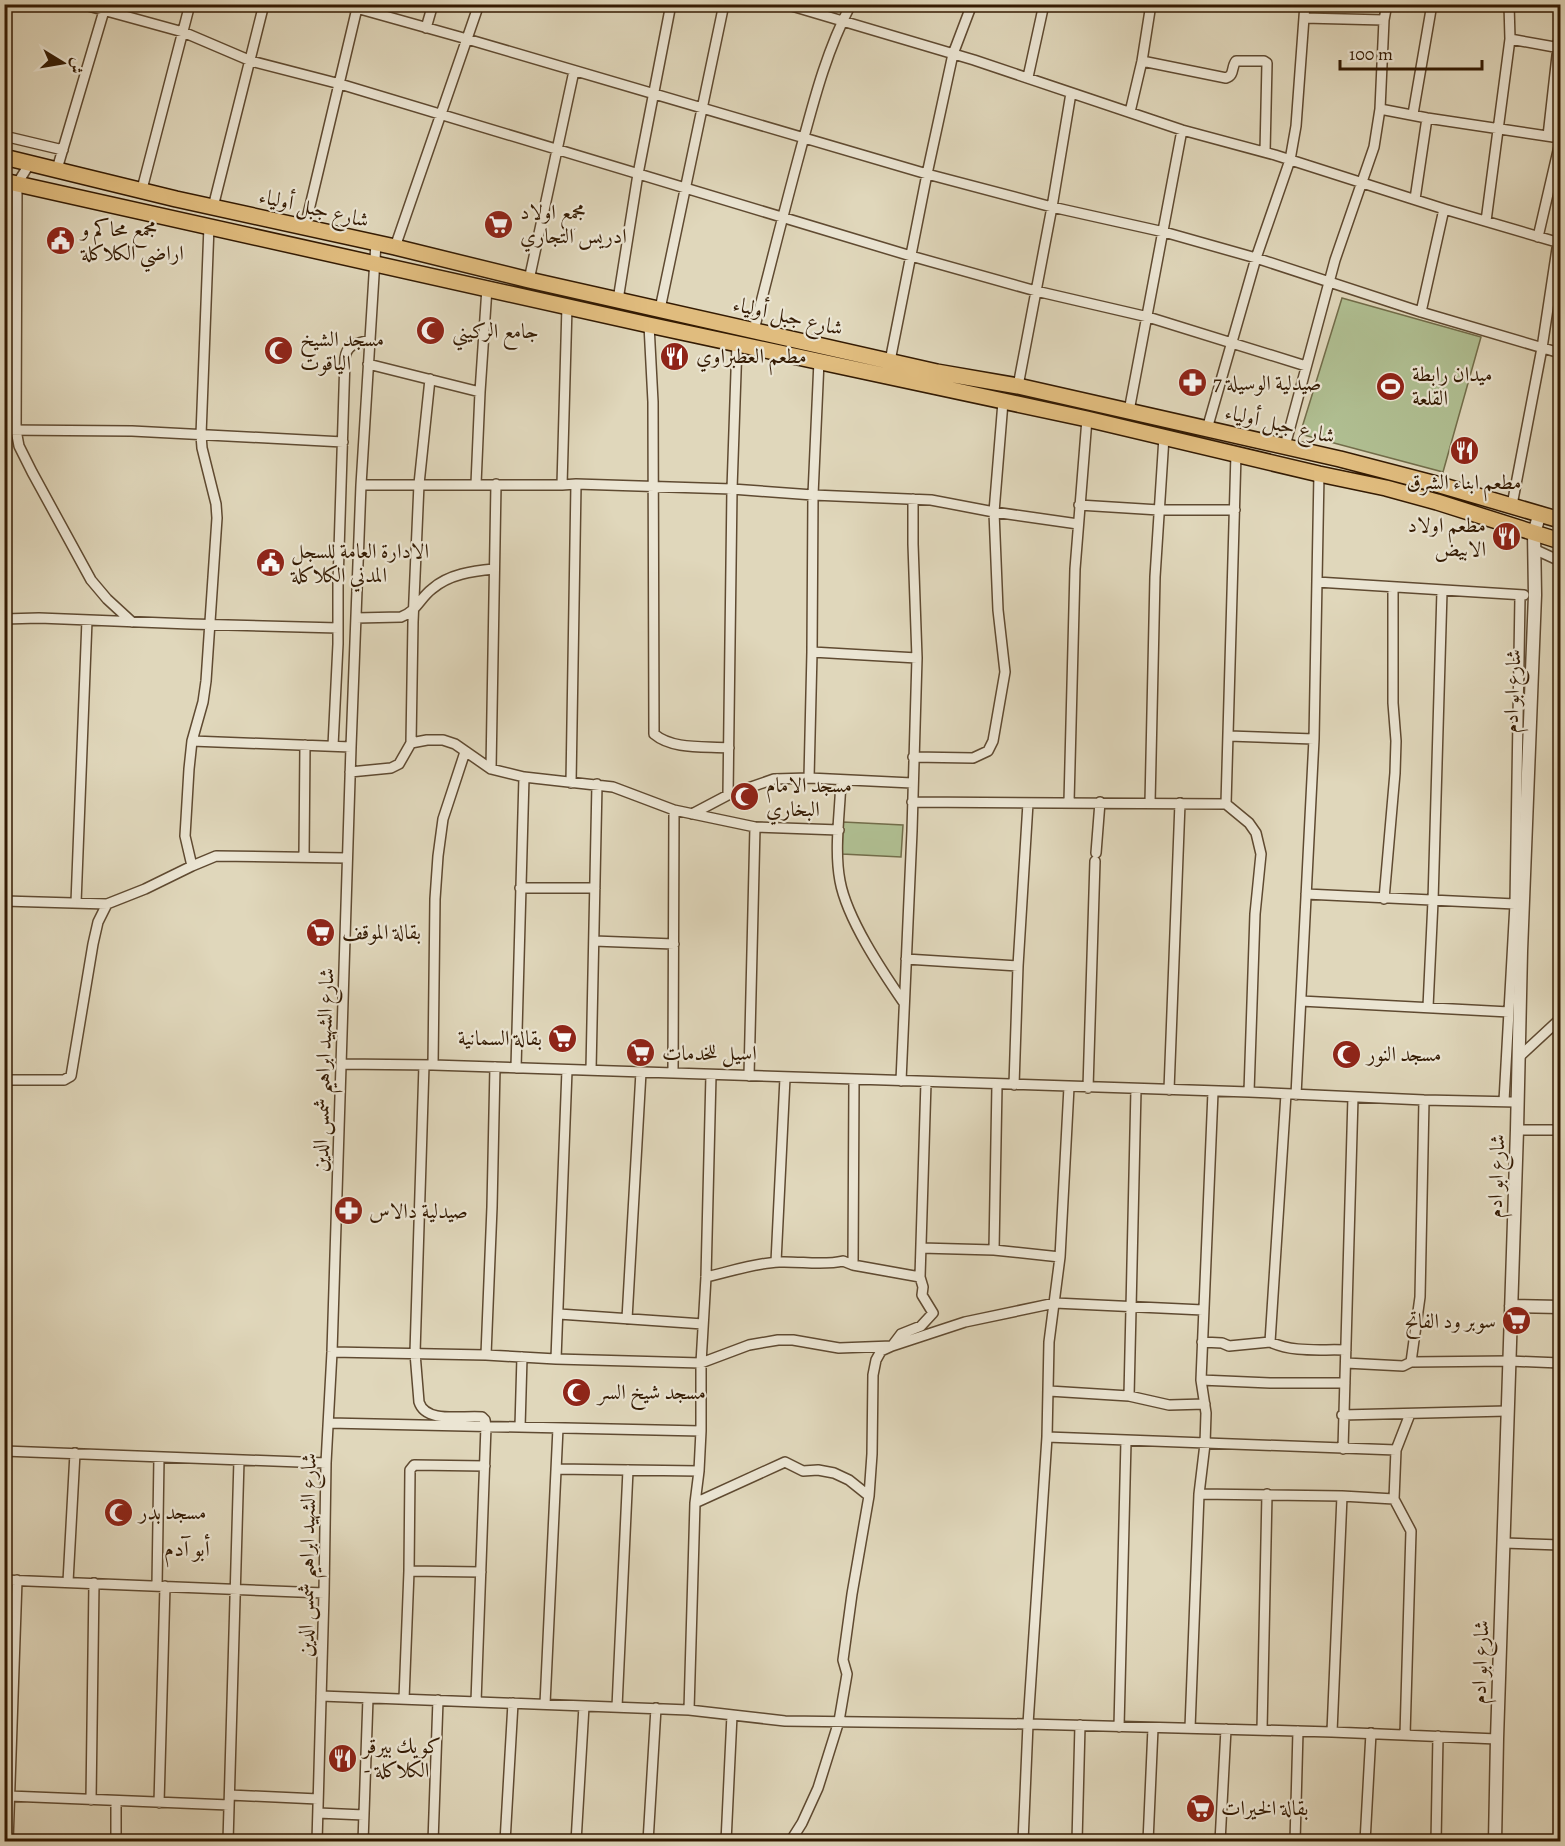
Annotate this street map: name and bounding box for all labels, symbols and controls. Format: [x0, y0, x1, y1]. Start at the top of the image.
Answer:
north arrow [33, 33, 93, 93]
scale bar [1340, 33, 1482, 71]
text: 100 m [1349, 42, 1393, 66]
text: ش [64, 56, 89, 76]
street label: شارع جبل أولياء [255, 181, 372, 238]
place label: مجمع اولاد ادريس التجاري [520, 198, 627, 252]
supermarket icon: مجمع اولاد ادريس التجاري [483, 208, 515, 240]
place label: مجمع محاكم و اراضي الكلاكلة [79, 215, 184, 273]
public building icon: مجمع محاكم و اراضي الكلاكلة [44, 225, 76, 257]
street label: شارع جبل أولياء [729, 289, 846, 346]
mosque icon: جامع الركيني [415, 315, 447, 347]
place label: جامع الركيني [452, 317, 539, 351]
place label: مسجد الشيخ الياقوت [300, 325, 384, 377]
mosque icon: مسجد الشيخ الياقوت [263, 335, 295, 367]
restaurant icon: مطعم العطبراوي [659, 340, 691, 372]
place label: مطعم العطبراوي [696, 342, 807, 376]
place label: ميدان رابطة القلعة [1412, 360, 1492, 412]
pharmacy icon: صيدلية الوسيلة 7 [1176, 367, 1208, 399]
place label: صيدلية الوسيلة 7 [1213, 369, 1322, 397]
sports icon: ميدان رابطة القلعة [1375, 370, 1407, 402]
street label: شارع جبل أولياء [1221, 397, 1338, 454]
restaurant icon: مطعم ابناء الشرق [1448, 435, 1480, 467]
place label: مطعم ابناء الشرق [1406, 468, 1522, 502]
place label: مطعم اولاد الابيض [1408, 511, 1486, 563]
restaurant icon: مطعم اولاد الابيض [1491, 521, 1523, 553]
place label: الادارة العامة للسجل المدني الكلاكلة [290, 537, 429, 592]
public building icon: الادارة العامة للسجل المدني الكلاكلة [254, 547, 286, 579]
street label: شارع ابو ادم [1497, 648, 1531, 734]
place label: مسجد الامام البخاري [766, 771, 852, 825]
mosque icon: مسجد الامام البخاري [729, 781, 761, 813]
supermarket icon: بقالة الموقف [305, 916, 337, 948]
place label: بقالة الموقف [342, 918, 421, 946]
street label: شارع الشهيد ابراهيم شمس الدين [305, 967, 348, 1173]
supermarket icon: بقالة السمانية [547, 1022, 579, 1054]
place label: بقالة السمانية [458, 1024, 542, 1052]
supermarket icon: اسيل للخدمات [625, 1037, 657, 1069]
mosque icon: مسجد النور [1330, 1038, 1362, 1070]
place label: اسيل للخدمات [662, 1039, 757, 1068]
place label: مسجد النور [1365, 1040, 1441, 1068]
street label: شارع ابو ادم [1481, 1133, 1515, 1219]
pharmacy icon: صيدلية دالاس [332, 1195, 364, 1227]
place label: صيدلية دالاس [369, 1197, 468, 1225]
supermarket icon: سوبر ود الفاتح [1501, 1305, 1533, 1337]
place label: سوبر ود الفاتح [1404, 1307, 1496, 1339]
mosque icon: مسجد شيخ السر [561, 1376, 593, 1408]
place label: مسجد شيخ السر [596, 1378, 706, 1411]
street label: شارع الشهيد ابراهيم شمس الدين [291, 1453, 330, 1657]
mosque icon: مسجد بدر [102, 1496, 134, 1528]
place label: مسجد بدر [137, 1498, 206, 1526]
district label: أبو آدم [164, 1533, 211, 1568]
street label: شارع ابو ادم [1465, 1619, 1499, 1705]
place label: كويك بيرقر - الكلاكلة [361, 1732, 441, 1784]
restaurant icon: كويك بيرقر - الكلاكلة [326, 1742, 358, 1774]
supermarket icon: بقالة الخيرات [1184, 1792, 1216, 1824]
place label: بقالة الخيرات [1221, 1794, 1309, 1822]

